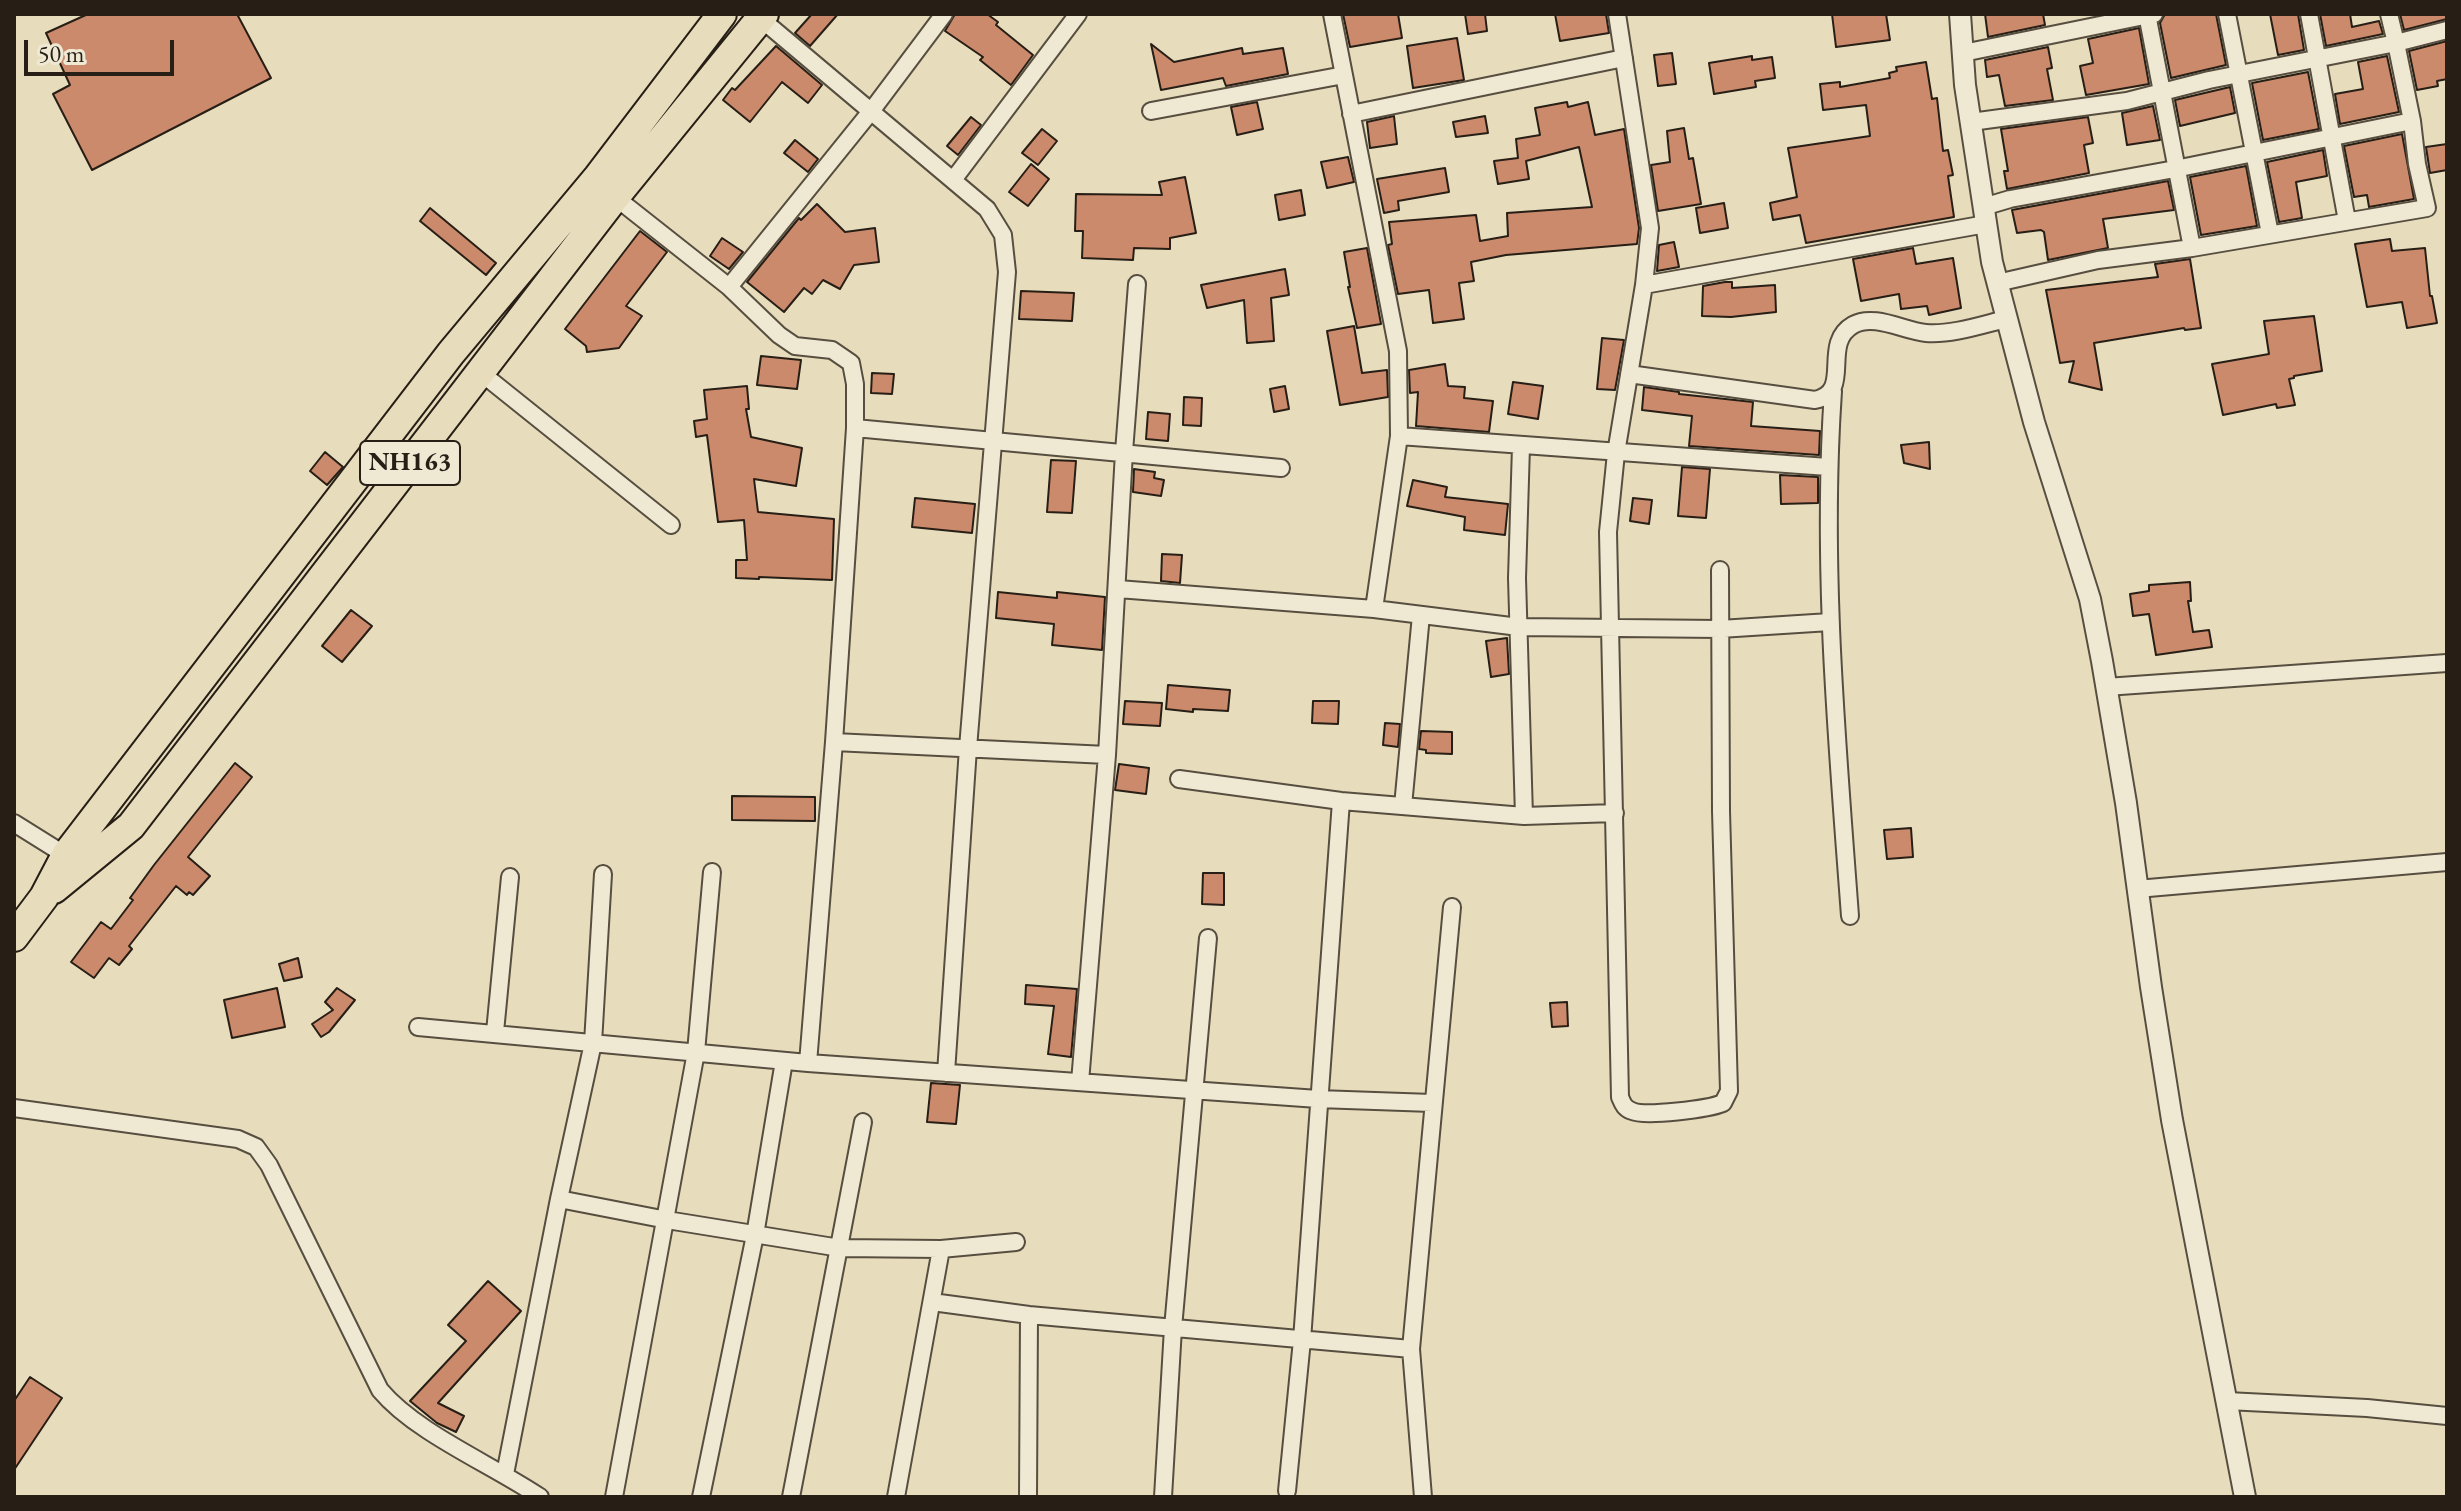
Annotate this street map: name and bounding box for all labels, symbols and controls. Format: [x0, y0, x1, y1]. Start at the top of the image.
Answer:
scale bar [28, 24, 178, 74]
text: 50 m [38, 38, 85, 69]
road number: NH163 [360, 441, 460, 485]

